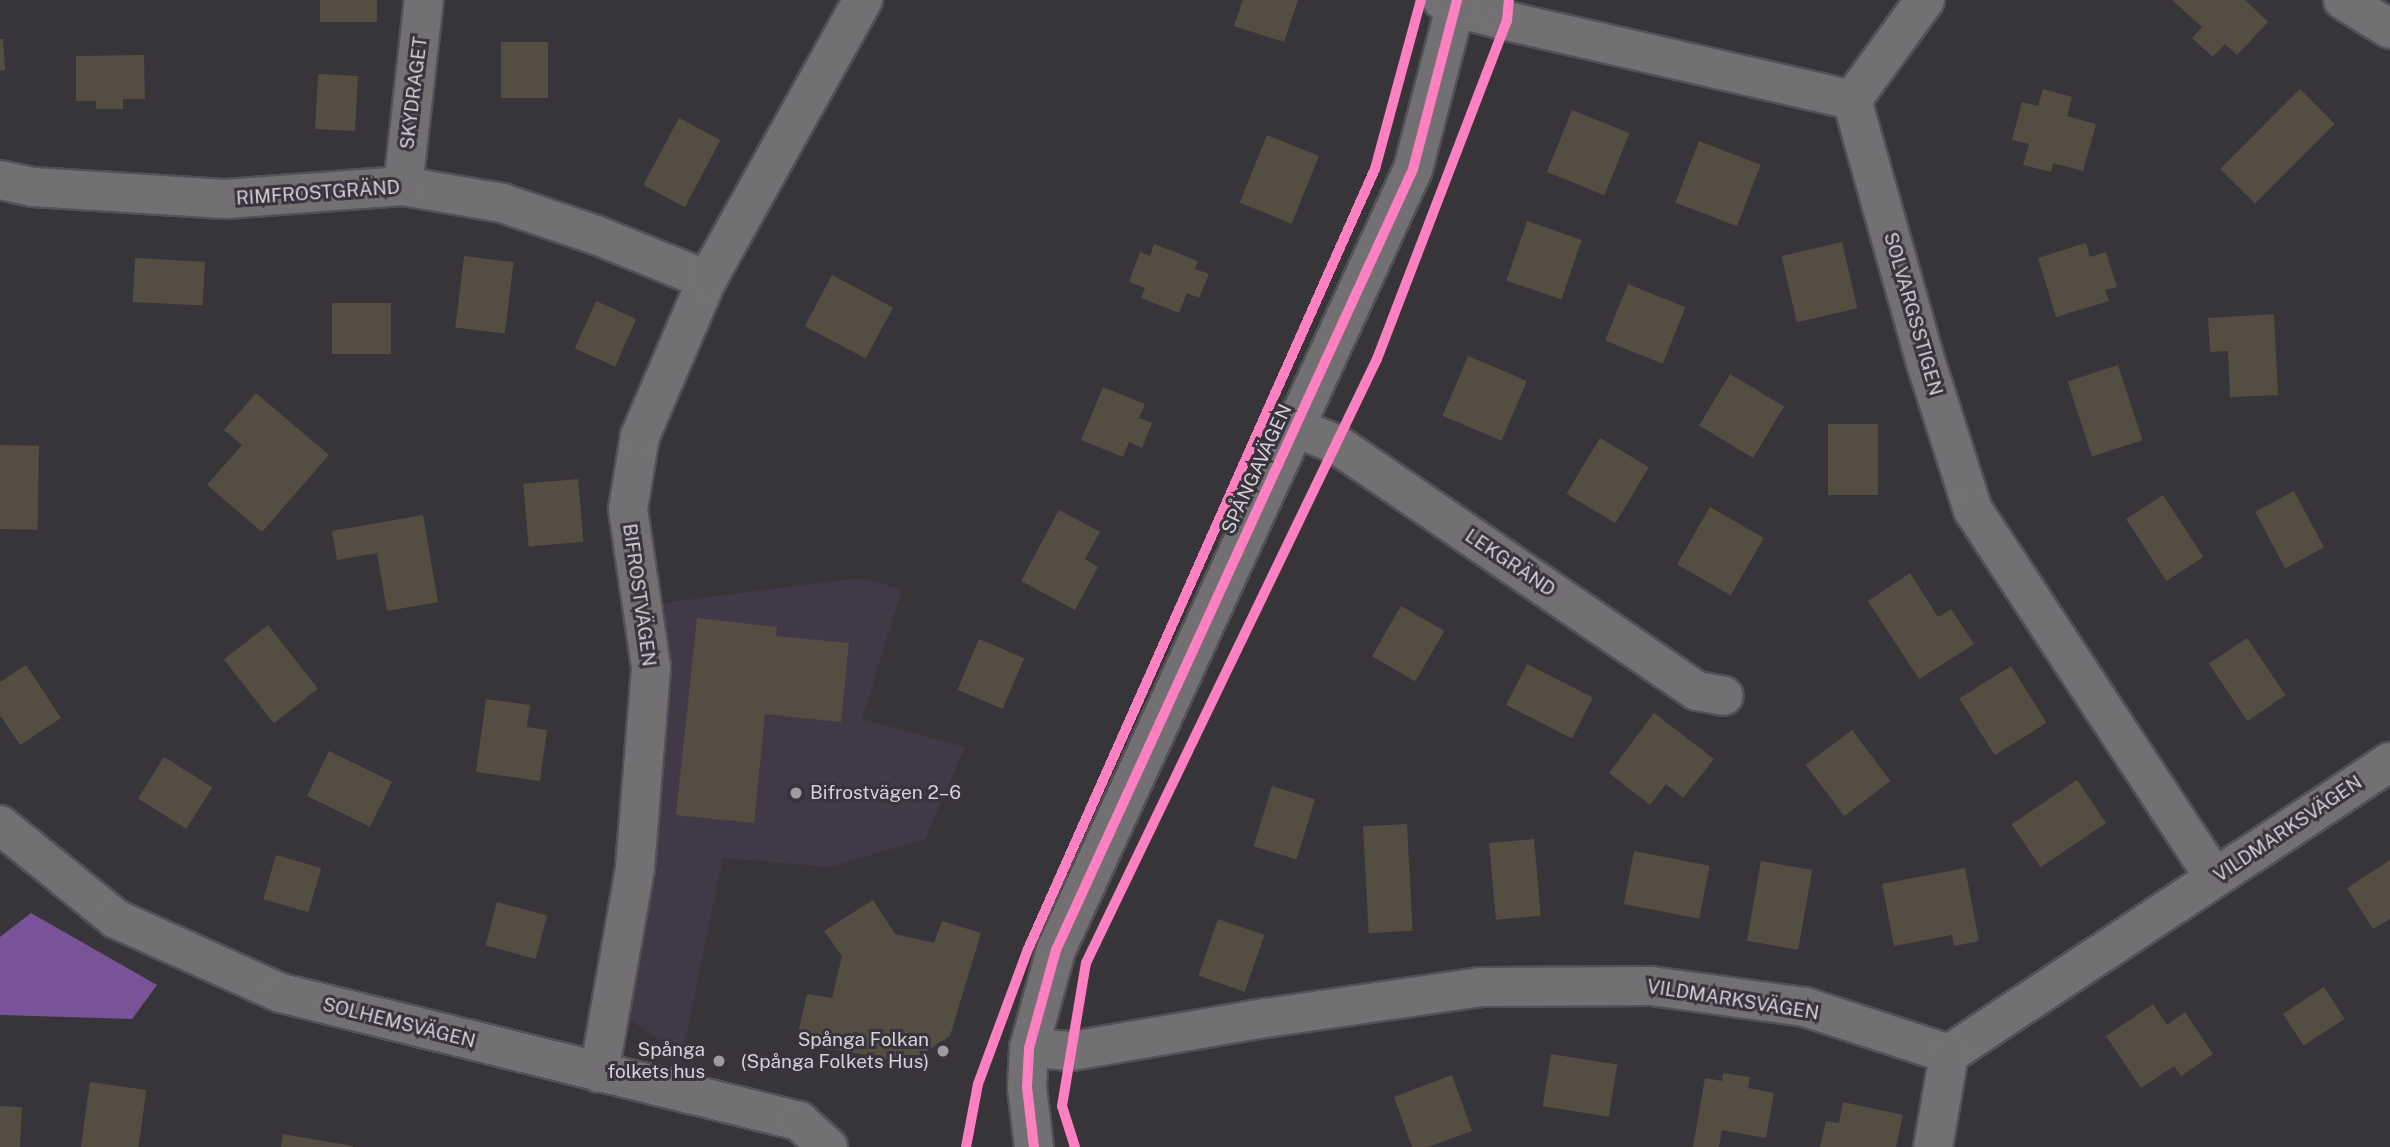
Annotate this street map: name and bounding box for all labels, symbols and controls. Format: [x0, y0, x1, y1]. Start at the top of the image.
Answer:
street label: SKYDRAGET [396, 35, 432, 151]
street label: RIMFROSTGRÄND [235, 176, 401, 210]
street label: SOLVARGSSTIGEN [1879, 230, 1947, 398]
street label: SPÅNGAVÄGEN [1217, 401, 1297, 537]
street label: BIFROSTVÄGEN [618, 522, 660, 668]
street label: LEKGRÄND [1461, 525, 1559, 601]
street label: VILDMARKSVÄGEN [2210, 771, 2366, 887]
place label: Bifrostvägen 2–6 [810, 782, 961, 804]
marker: Bifrostvägen 2–6 [788, 785, 804, 801]
street label: VILDMARKSVÄGEN [1645, 975, 1821, 1025]
street label: SOLHEMSVÄGEN [320, 993, 478, 1053]
place label: Spånga Folkan (Spånga Folkets Hus) [741, 1029, 929, 1073]
place label: Spånga folkets hus [607, 1039, 705, 1083]
marker: Spånga Folkan (Spånga Folkets Hus) [935, 1043, 951, 1059]
marker: Spånga folkets hus [711, 1053, 727, 1069]

